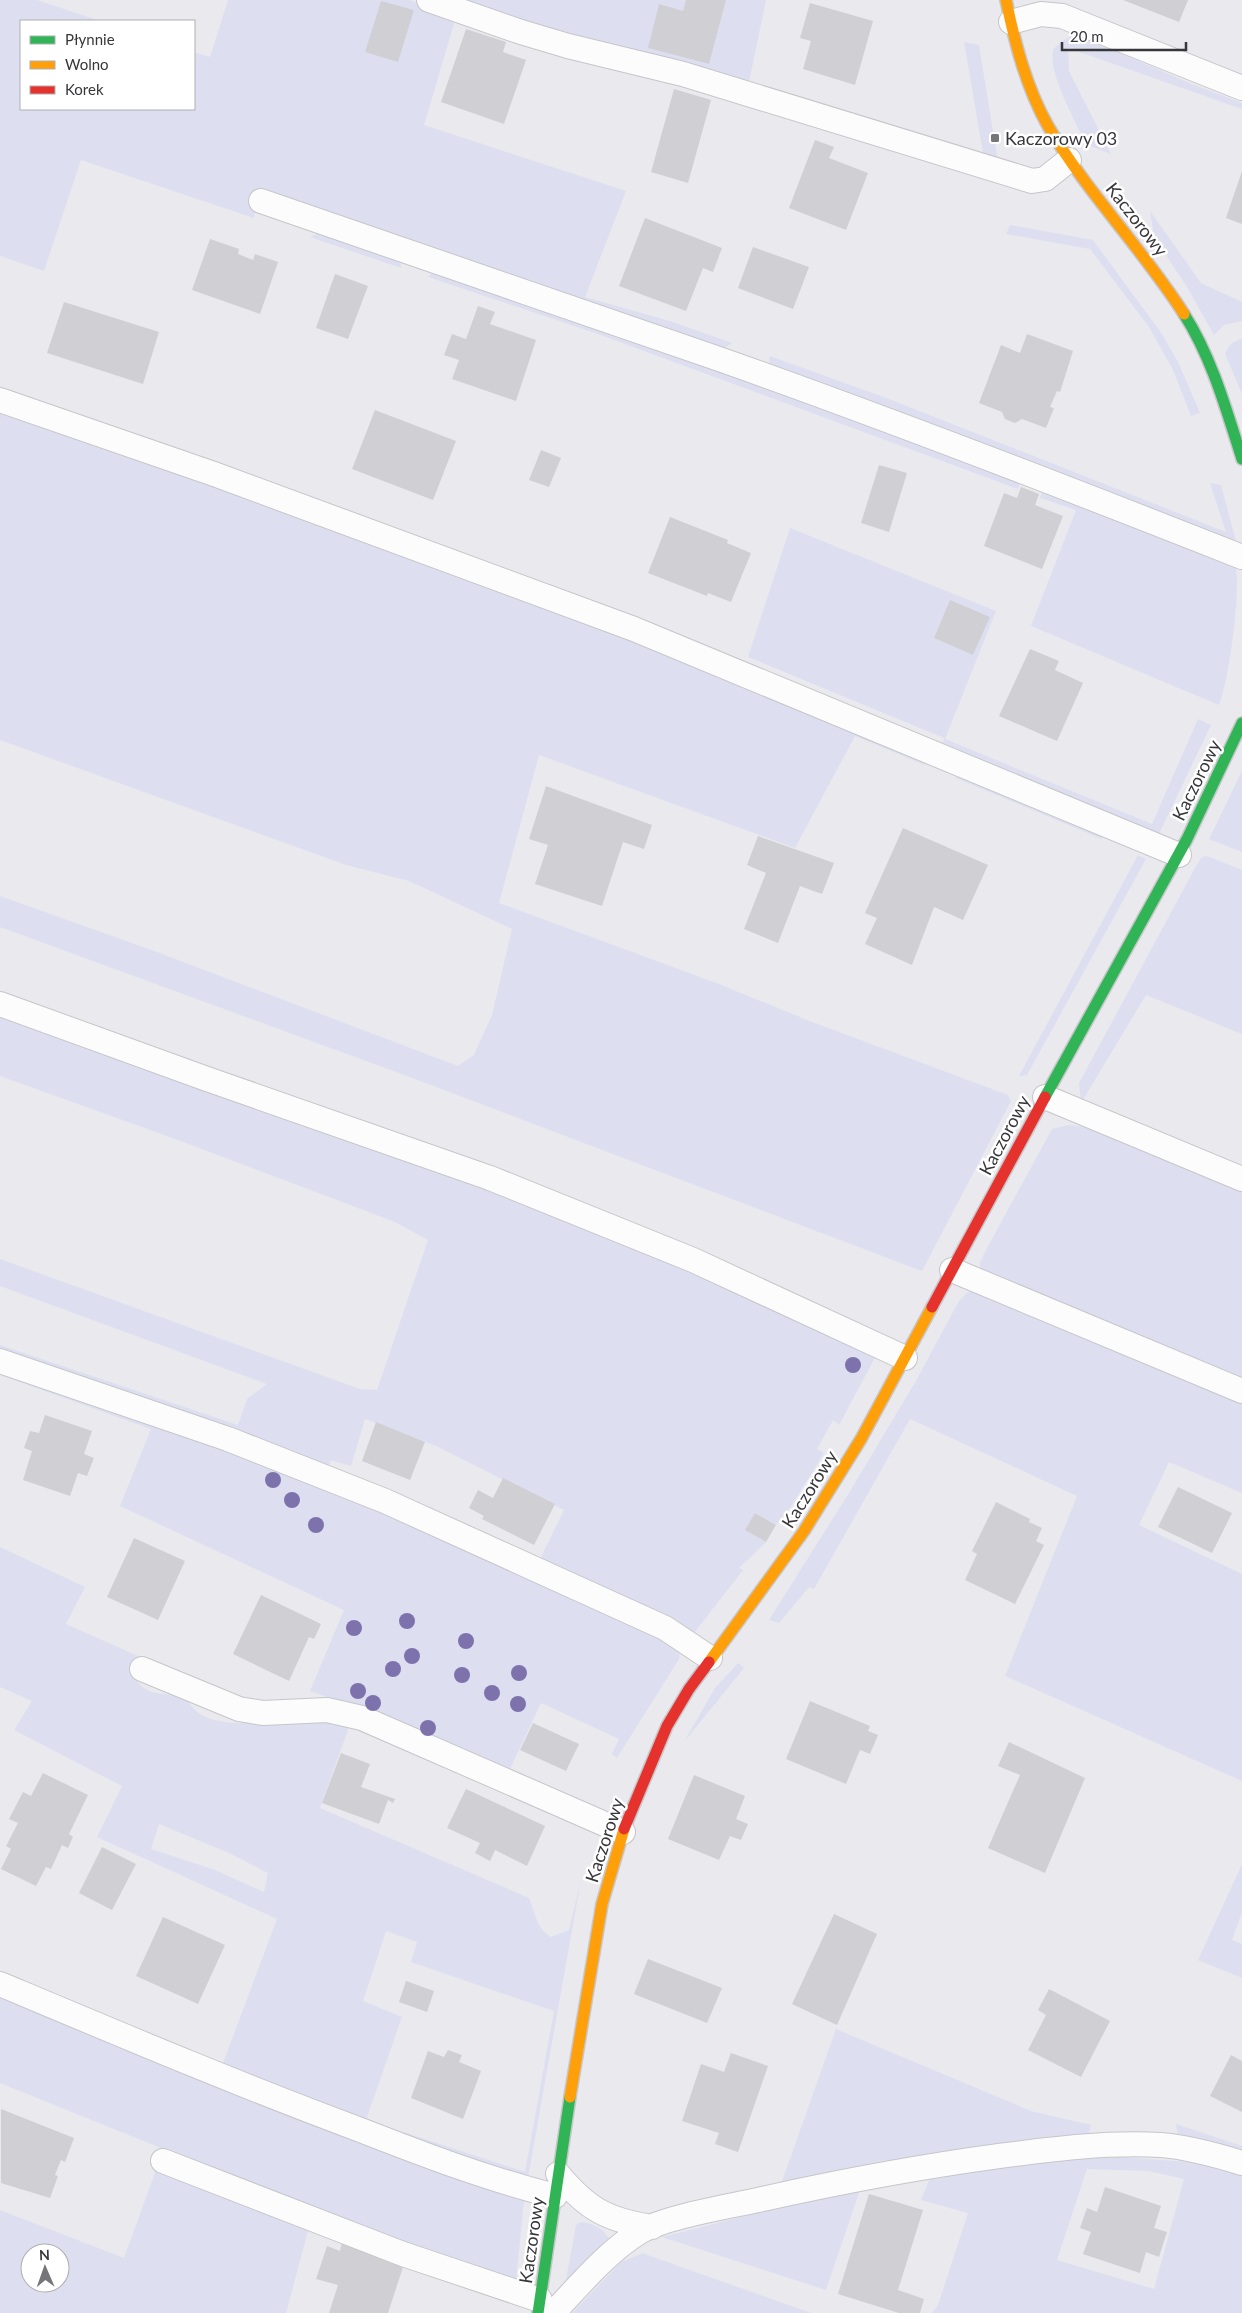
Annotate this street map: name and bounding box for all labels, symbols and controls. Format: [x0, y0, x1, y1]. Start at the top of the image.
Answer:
legend [20, 20, 195, 110]
scale bar [1062, 20, 1186, 52]
text: 20 m [1070, 27, 1104, 45]
text: Płynnie [65, 30, 115, 48]
text: Wolno [65, 55, 109, 73]
text: Korek [65, 80, 104, 98]
place label: Kaczorowy 03 [1005, 127, 1117, 149]
marker: Kaczorowy 03 [989, 132, 1001, 144]
street label: Kaczorowy [1101, 178, 1173, 261]
street label: Kaczorowy [1167, 735, 1225, 824]
street label: Kaczorowy [974, 1091, 1035, 1179]
street label: Kaczorowy [777, 1446, 842, 1532]
street label: Kaczorowy [580, 1794, 628, 1885]
street label: Kaczorowy [514, 2195, 548, 2285]
north arrow [20, 2243, 70, 2293]
text: N [39, 2246, 50, 2263]

